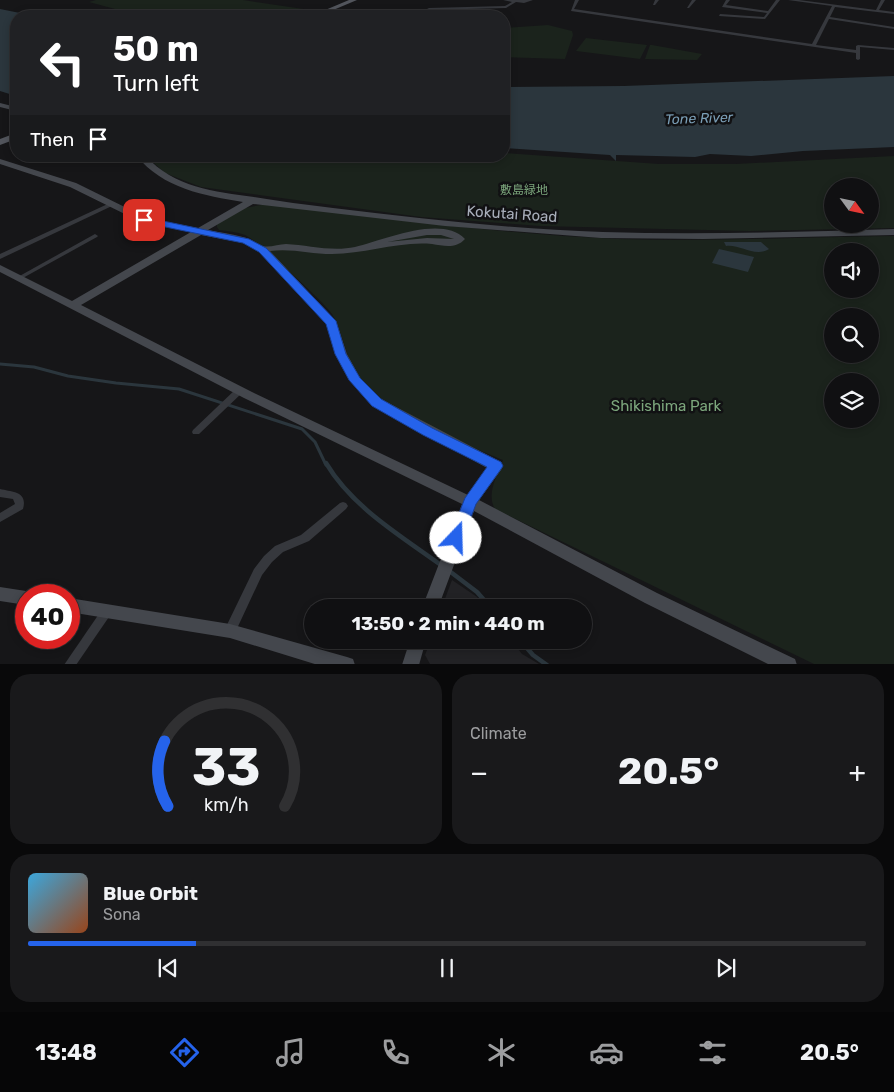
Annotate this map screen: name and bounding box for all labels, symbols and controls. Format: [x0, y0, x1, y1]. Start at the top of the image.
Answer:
text: 50 m [113, 28, 199, 70]
icon: left [30, 30, 95, 95]
text: Turn left [113, 70, 199, 97]
water label: Tone River [665, 109, 734, 128]
icon: arrive [84, 125, 112, 153]
text: Then [30, 128, 74, 151]
north arrow [824, 178, 879, 232]
map controls [824, 178, 879, 428]
park label: 敷島緑地 [500, 183, 548, 197]
pin [123, 199, 165, 241]
street label: Kokutai Road [466, 202, 558, 226]
icon: arrive [130, 206, 158, 234]
button: sound [824, 243, 879, 298]
button: search [824, 308, 879, 363]
button: layers [824, 373, 879, 428]
park label: Shikishima Park [611, 397, 721, 415]
position arrow [429, 511, 481, 563]
speed limit sign: 40 [15, 584, 80, 649]
text: 13:50 · 2 min · 440 m [351, 612, 545, 635]
text: Climate [470, 724, 527, 743]
text: 33 [192, 736, 260, 798]
text: 20.5° [618, 748, 719, 794]
text: − [470, 756, 488, 789]
text: + [849, 756, 866, 789]
text: km/h [204, 794, 248, 815]
text: Blue Orbit [103, 882, 198, 905]
text: Sona [103, 905, 141, 924]
icon: previous [154, 954, 182, 982]
icon: pause [433, 954, 461, 982]
icon: next [712, 954, 740, 982]
icon: directions [167, 1035, 202, 1070]
icon: music [273, 1035, 308, 1070]
icon: phone [378, 1035, 413, 1070]
icon: climate [484, 1035, 519, 1070]
icon: car [589, 1035, 624, 1070]
icon: filters [695, 1035, 730, 1070]
text: 13:48 [35, 1039, 97, 1066]
text: 20.5° [800, 1039, 859, 1066]

